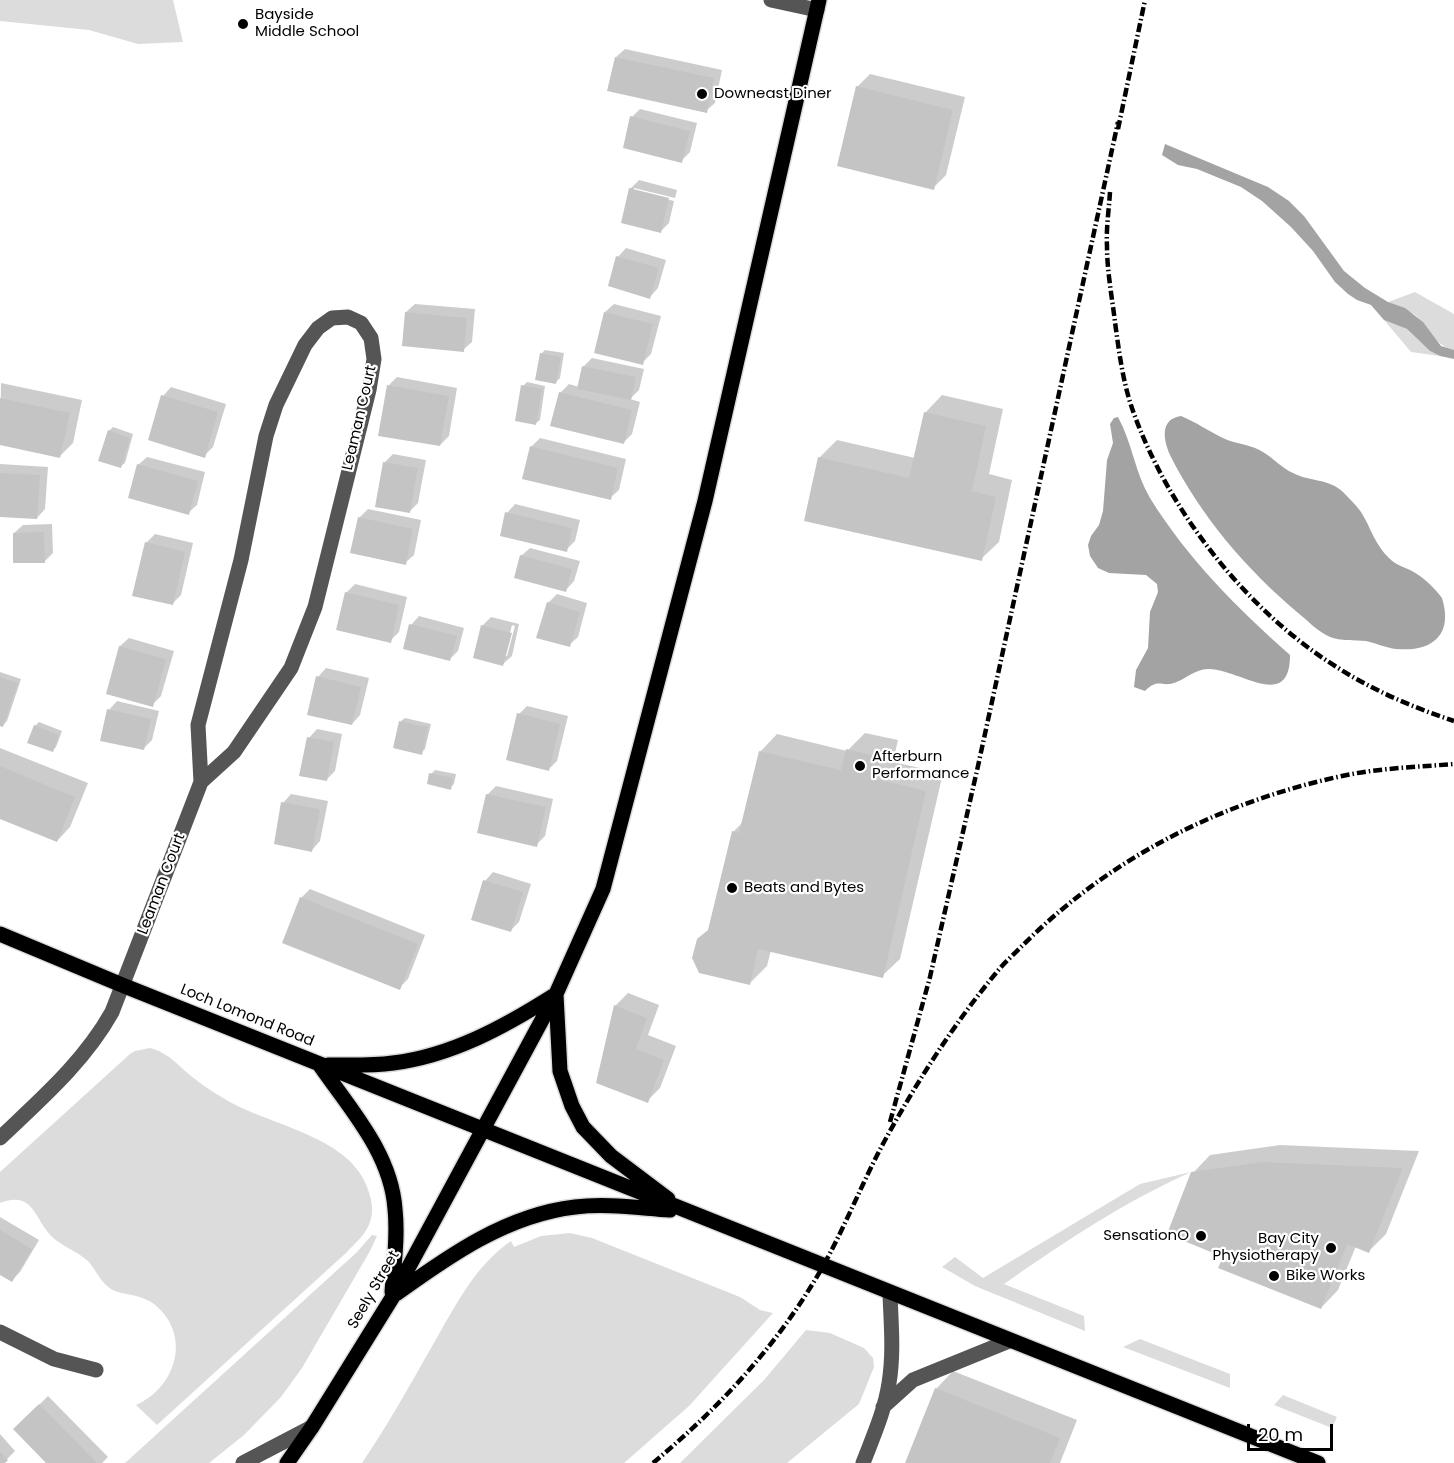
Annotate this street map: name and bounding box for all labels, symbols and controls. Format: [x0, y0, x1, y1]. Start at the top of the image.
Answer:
place label: Bayside Middle School [255, 6, 359, 41]
marker: Bayside Middle School [236, 17, 250, 31]
place label: Downeast Diner [714, 85, 832, 103]
marker: Downeast Diner [695, 87, 709, 101]
street label: Leaman Court [339, 364, 381, 472]
place label: Afterburn Performance [872, 748, 969, 783]
marker: Afterburn Performance [853, 759, 867, 773]
street label: Leaman Court [134, 831, 190, 937]
place label: Beats and Bytes [744, 879, 864, 897]
marker: Beats and Bytes [725, 881, 739, 895]
street label: Loch Lomond Road [177, 981, 317, 1051]
place label: SensationO [1103, 1227, 1189, 1245]
marker: SensationO [1194, 1229, 1208, 1243]
place label: Bay City Physiotherapy [1212, 1230, 1319, 1265]
marker: Bay City Physiotherapy [1324, 1241, 1338, 1255]
street label: Seely Street [344, 1248, 404, 1332]
place label: Bike Works [1286, 1267, 1365, 1285]
marker: Bike Works [1267, 1269, 1281, 1283]
scale bar [1250, 1412, 1336, 1450]
text: 20 m [1258, 1422, 1303, 1447]

